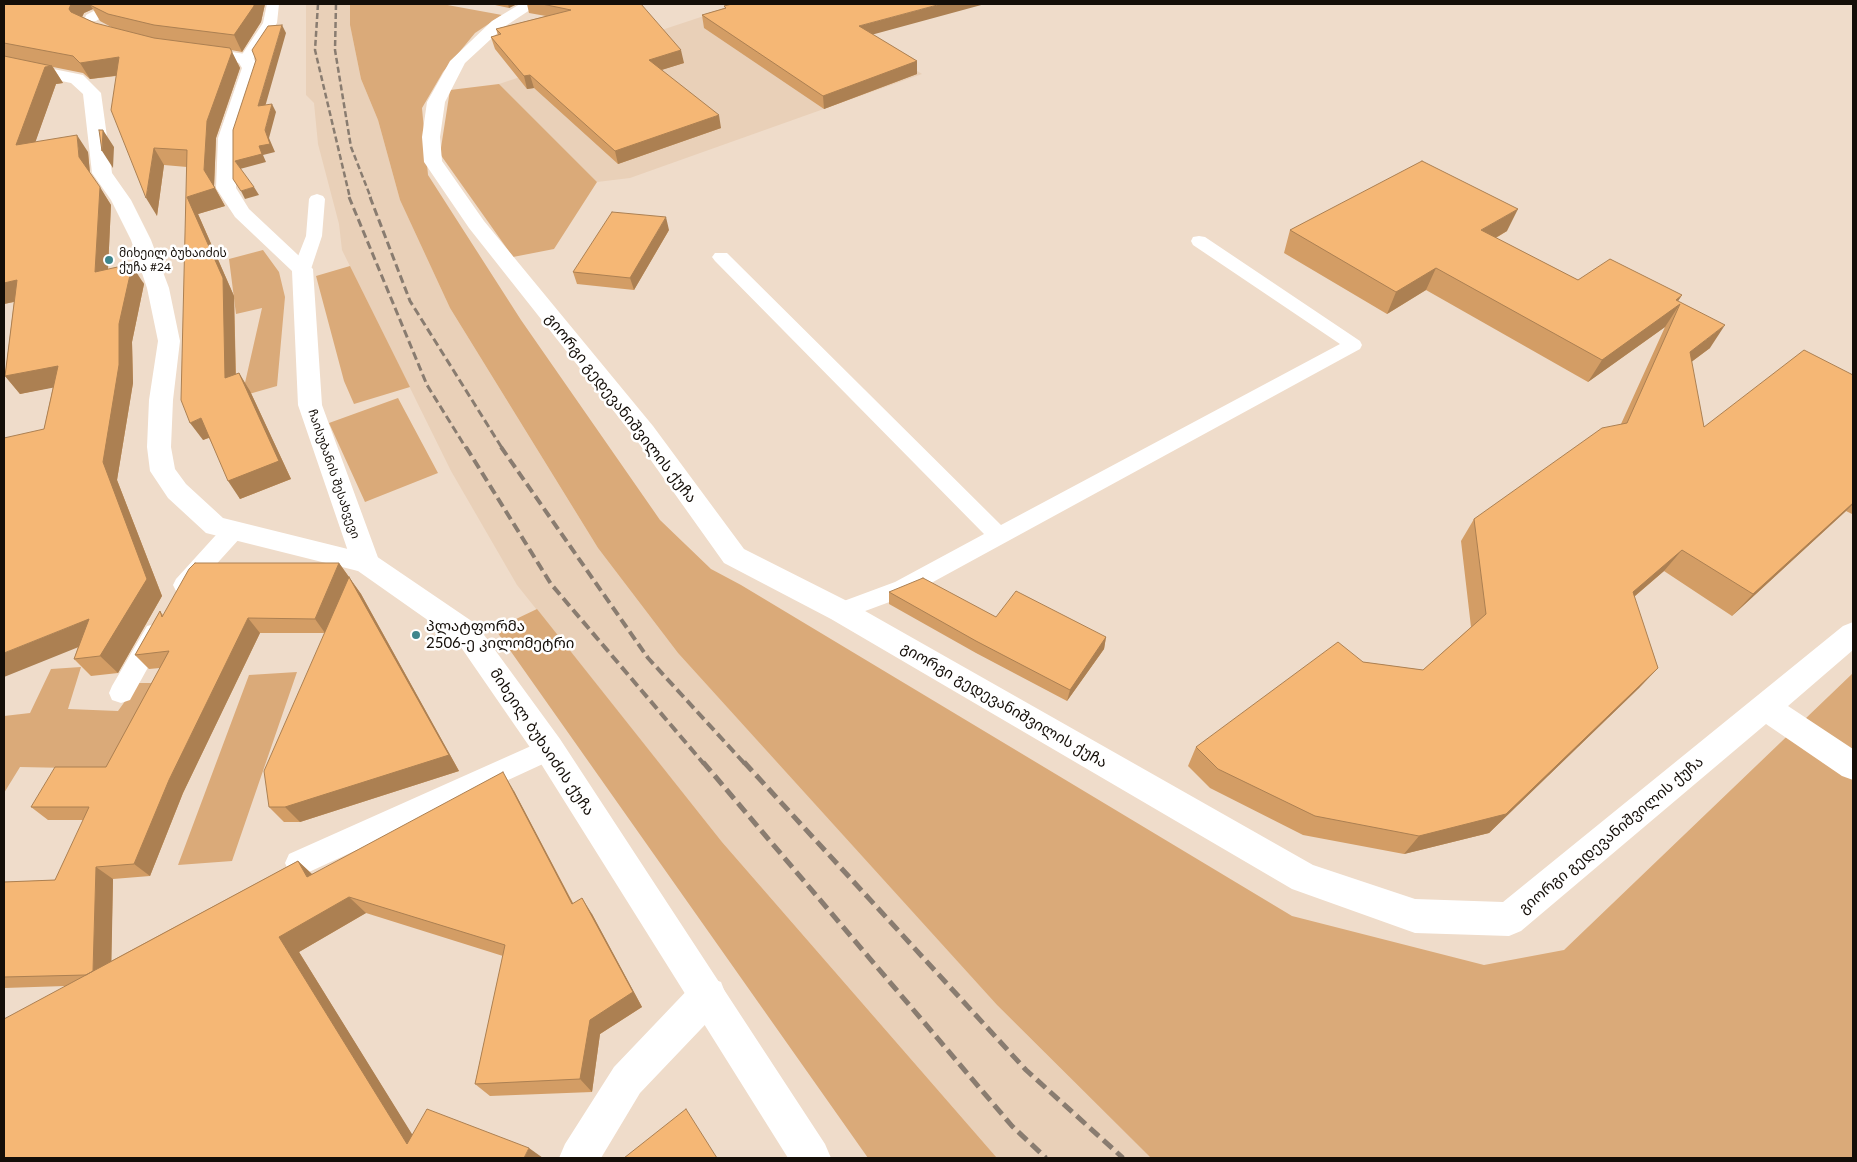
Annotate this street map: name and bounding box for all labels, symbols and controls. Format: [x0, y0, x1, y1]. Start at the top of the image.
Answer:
place label: მიხეილ ბუხაიძის ქუჩა #24 [119, 246, 227, 274]
marker: მიხეილ ბუხაიძის ქუჩა #24 [103, 254, 115, 266]
street label: გიორგი გედევანიშვილის ქუჩა [541, 310, 701, 506]
street label: ჩაისუბანის შესახვევი [305, 407, 363, 541]
place label: პლატფორმა 2506-ე კილომეტრი [426, 617, 574, 652]
marker: პლატფორმა 2506-ე კილომეტრი [410, 629, 422, 641]
street label: გიორგი გედევანიშვილის ქუჩა [898, 638, 1110, 772]
street label: მიხეილ ბუხაიძის ქუჩა [486, 665, 598, 819]
street label: გიორგი გედევანიშვილის ქუჩა [1515, 752, 1707, 918]

